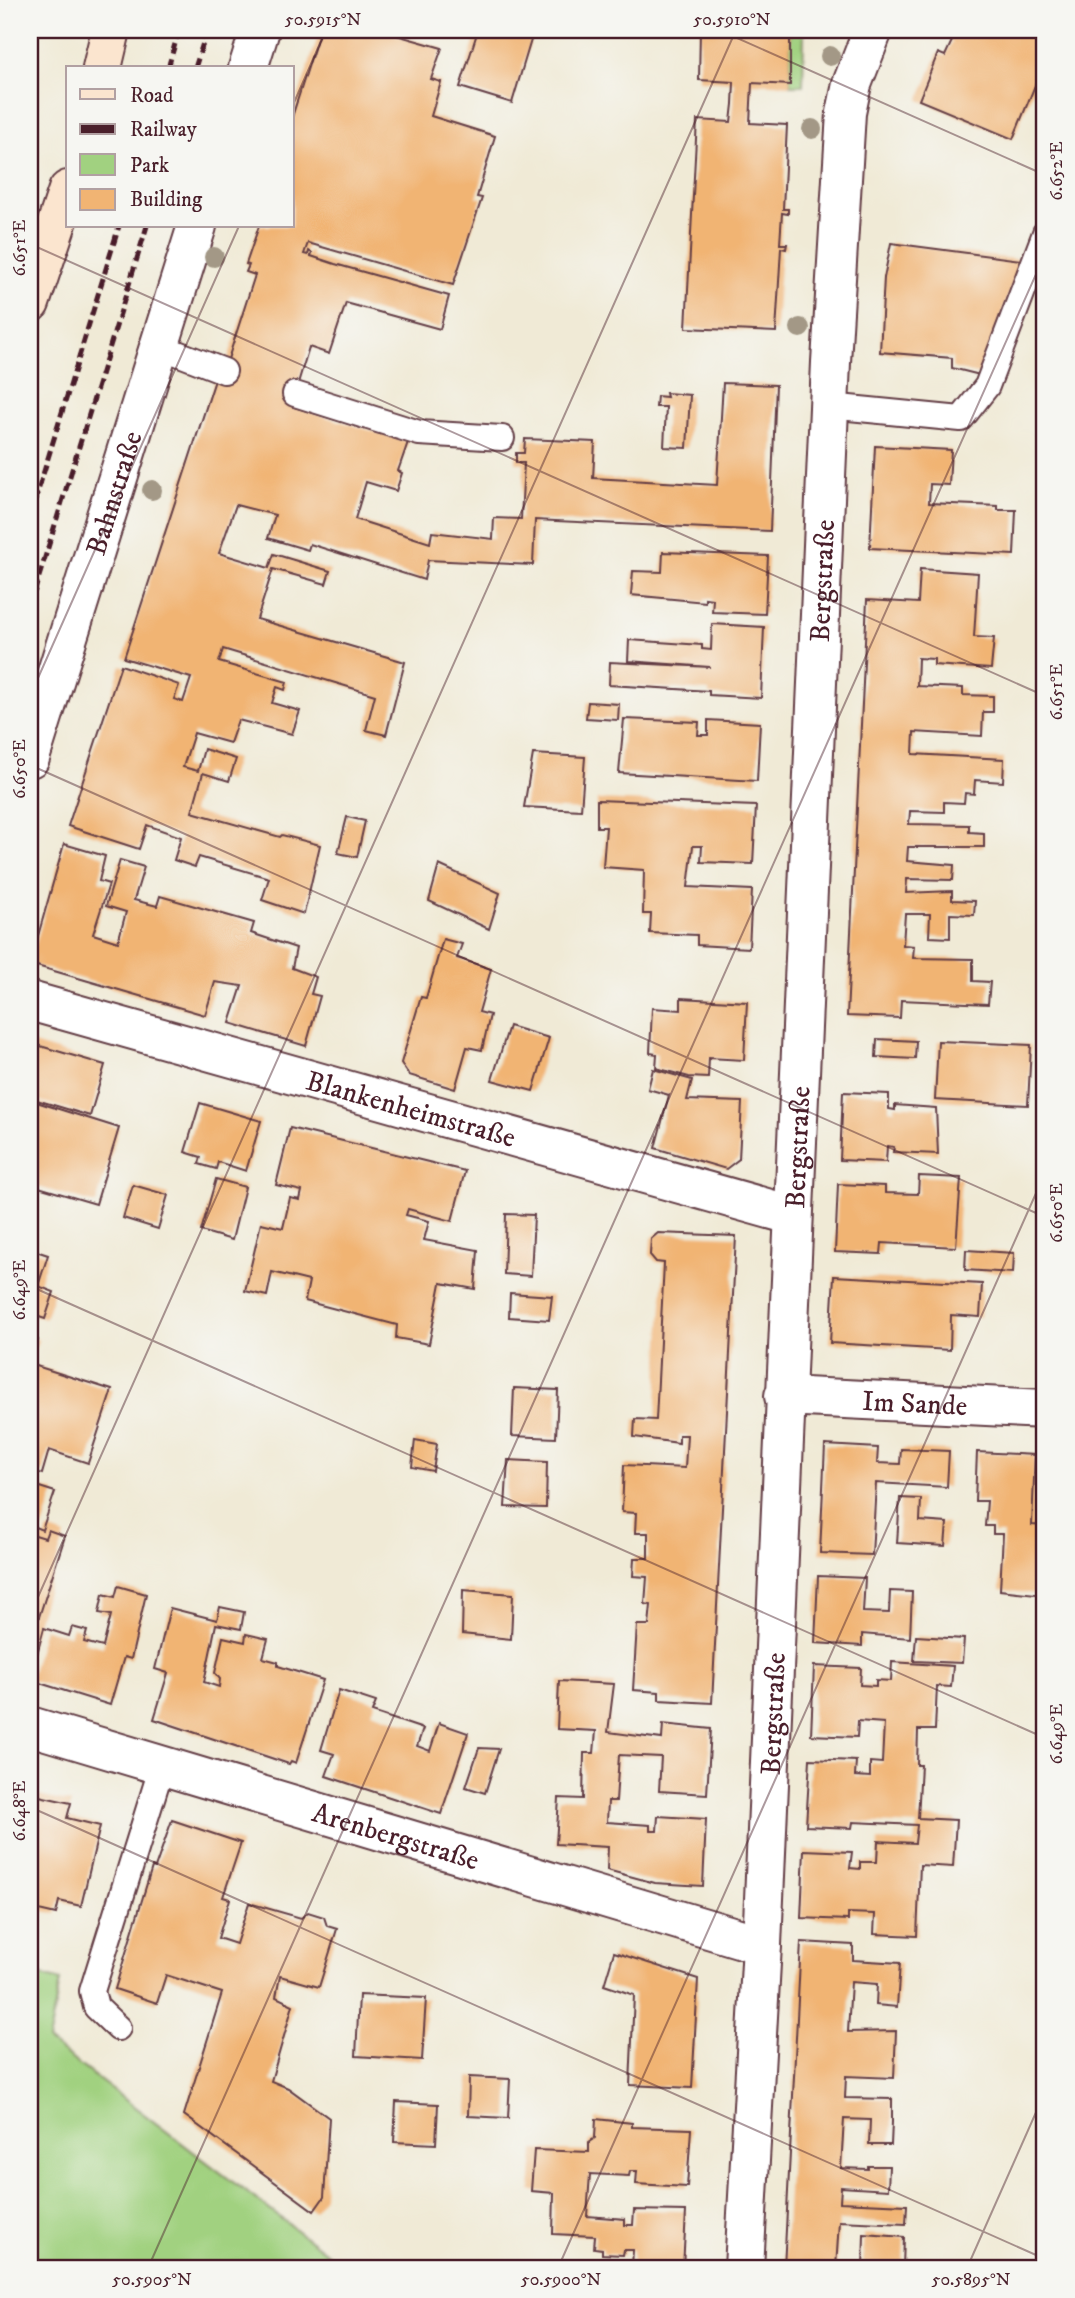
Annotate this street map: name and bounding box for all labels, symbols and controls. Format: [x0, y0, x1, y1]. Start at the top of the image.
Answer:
text: 50.5915°N [285, 9, 361, 31]
text: 50.5910°N [693, 9, 771, 31]
legend [66, 66, 294, 228]
text: Road [130, 83, 174, 109]
text: Railway [130, 117, 198, 143]
text: 6.652°E [1046, 141, 1068, 201]
text: Park [130, 153, 170, 179]
text: Building [130, 187, 203, 213]
text: 6.651°E [9, 219, 31, 277]
street label: Bahnstraße [79, 427, 151, 560]
street label: Bergstraße [803, 519, 843, 643]
text: 6.651°E [1046, 663, 1068, 721]
text: 6.650°E [9, 739, 31, 799]
street label: Blankenheimstraße [302, 1064, 520, 1156]
street label: Bergstraße [778, 1085, 818, 1209]
text: 6.650°E [1046, 1183, 1068, 1243]
text: 6.649°E [9, 1259, 31, 1320]
street label: Im Sande [861, 1384, 968, 1424]
street label: Bergstraße [753, 1652, 794, 1776]
text: 6.649°E [1046, 1703, 1068, 1764]
text: 6.648°E [9, 1780, 31, 1841]
street label: Arenbergstraße [308, 1795, 483, 1878]
text: 50.5905°N [112, 2269, 192, 2291]
text: 50.5900°N [521, 2269, 601, 2291]
text: 50.5895°N [931, 2269, 1011, 2291]

